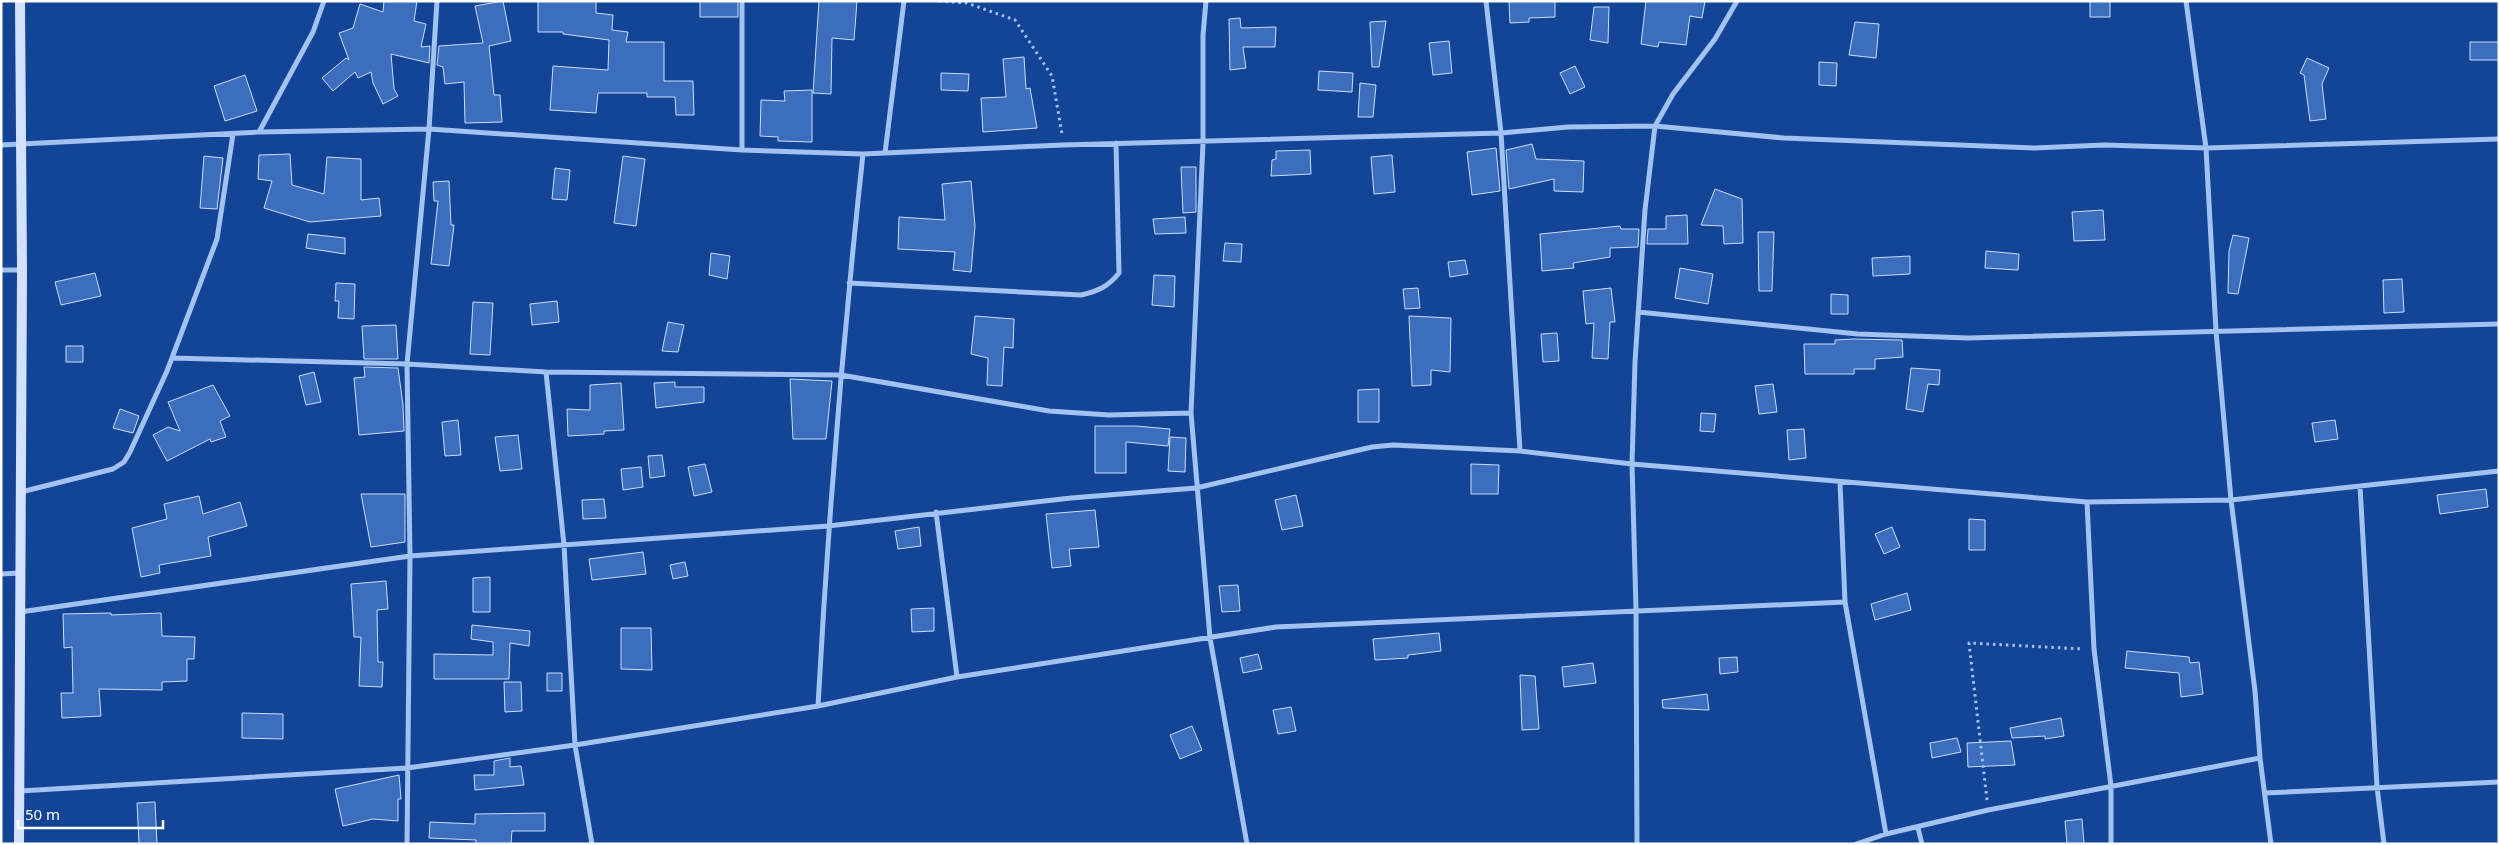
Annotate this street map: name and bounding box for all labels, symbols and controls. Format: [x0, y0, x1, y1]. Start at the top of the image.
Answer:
scale bar [18, 798, 162, 830]
text: 50 m [25, 804, 60, 824]

